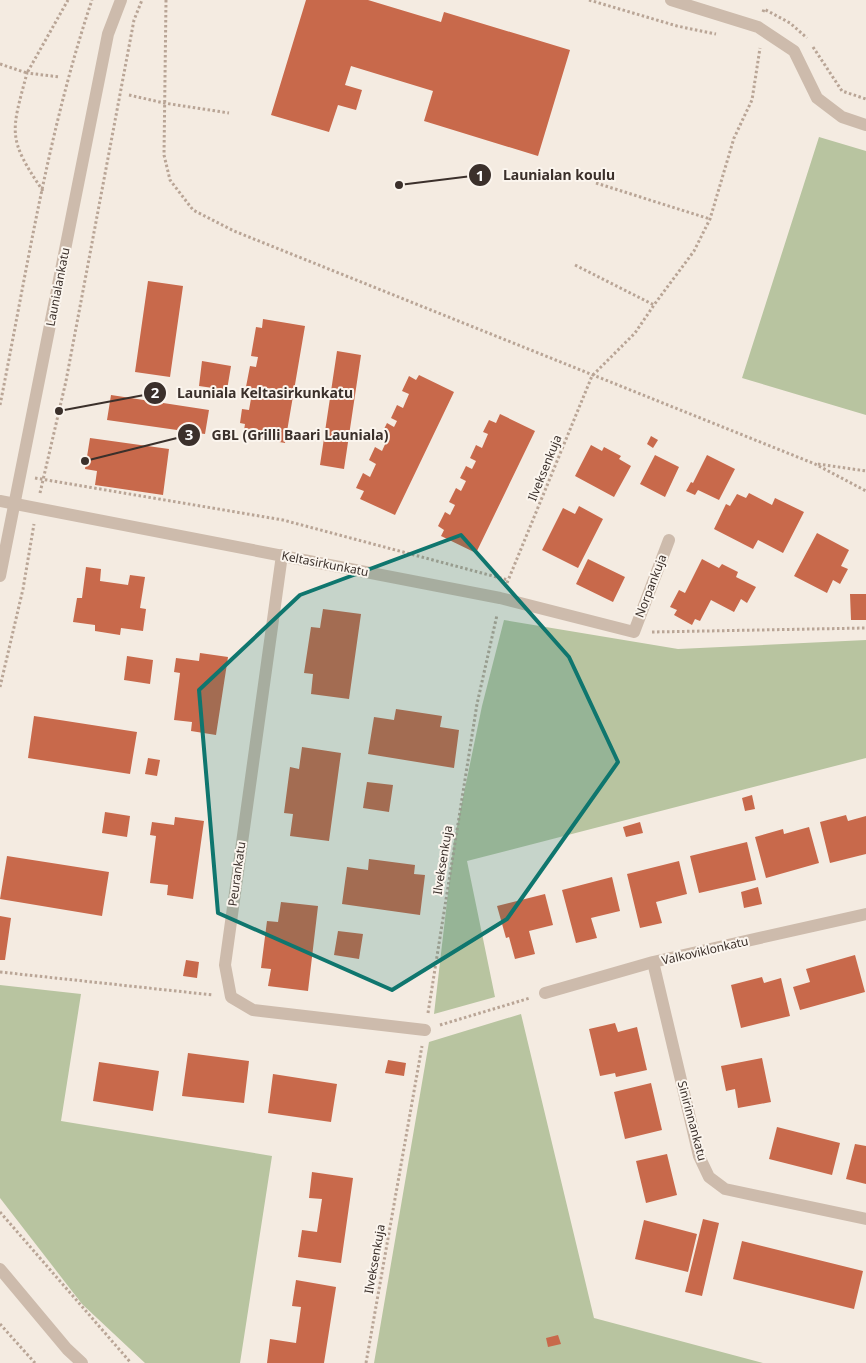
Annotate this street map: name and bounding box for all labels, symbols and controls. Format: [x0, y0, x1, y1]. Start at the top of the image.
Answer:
callout: Launialan koulu [468, 161, 625, 190]
text: 1 [476, 165, 484, 185]
text: Launialan koulu [503, 165, 615, 184]
street label: Launialankatu [42, 246, 73, 328]
callout: Launiala Keltasirkunkatu [142, 378, 363, 407]
text: 2 [151, 382, 160, 402]
text: Launiala Keltasirkunkatu [177, 383, 353, 402]
callout: GBL (Grilli Baari Launiala) [176, 421, 398, 450]
text: 3 [185, 424, 193, 444]
text: GBL (Grilli Baari Launiala) [212, 425, 389, 444]
street label: Ilveksenkuja [524, 432, 566, 503]
street label: Keltasirkunkatu [280, 547, 370, 580]
street label: Norpankuja [631, 552, 670, 620]
street label: Ilveksenkuja [429, 824, 456, 896]
street label: Peurankatu [224, 840, 249, 907]
street label: Valkoviklonkatu [660, 932, 750, 969]
street label: Sinirinnankatu [674, 1079, 711, 1163]
street label: Ilveksenkuja [360, 1223, 389, 1295]

